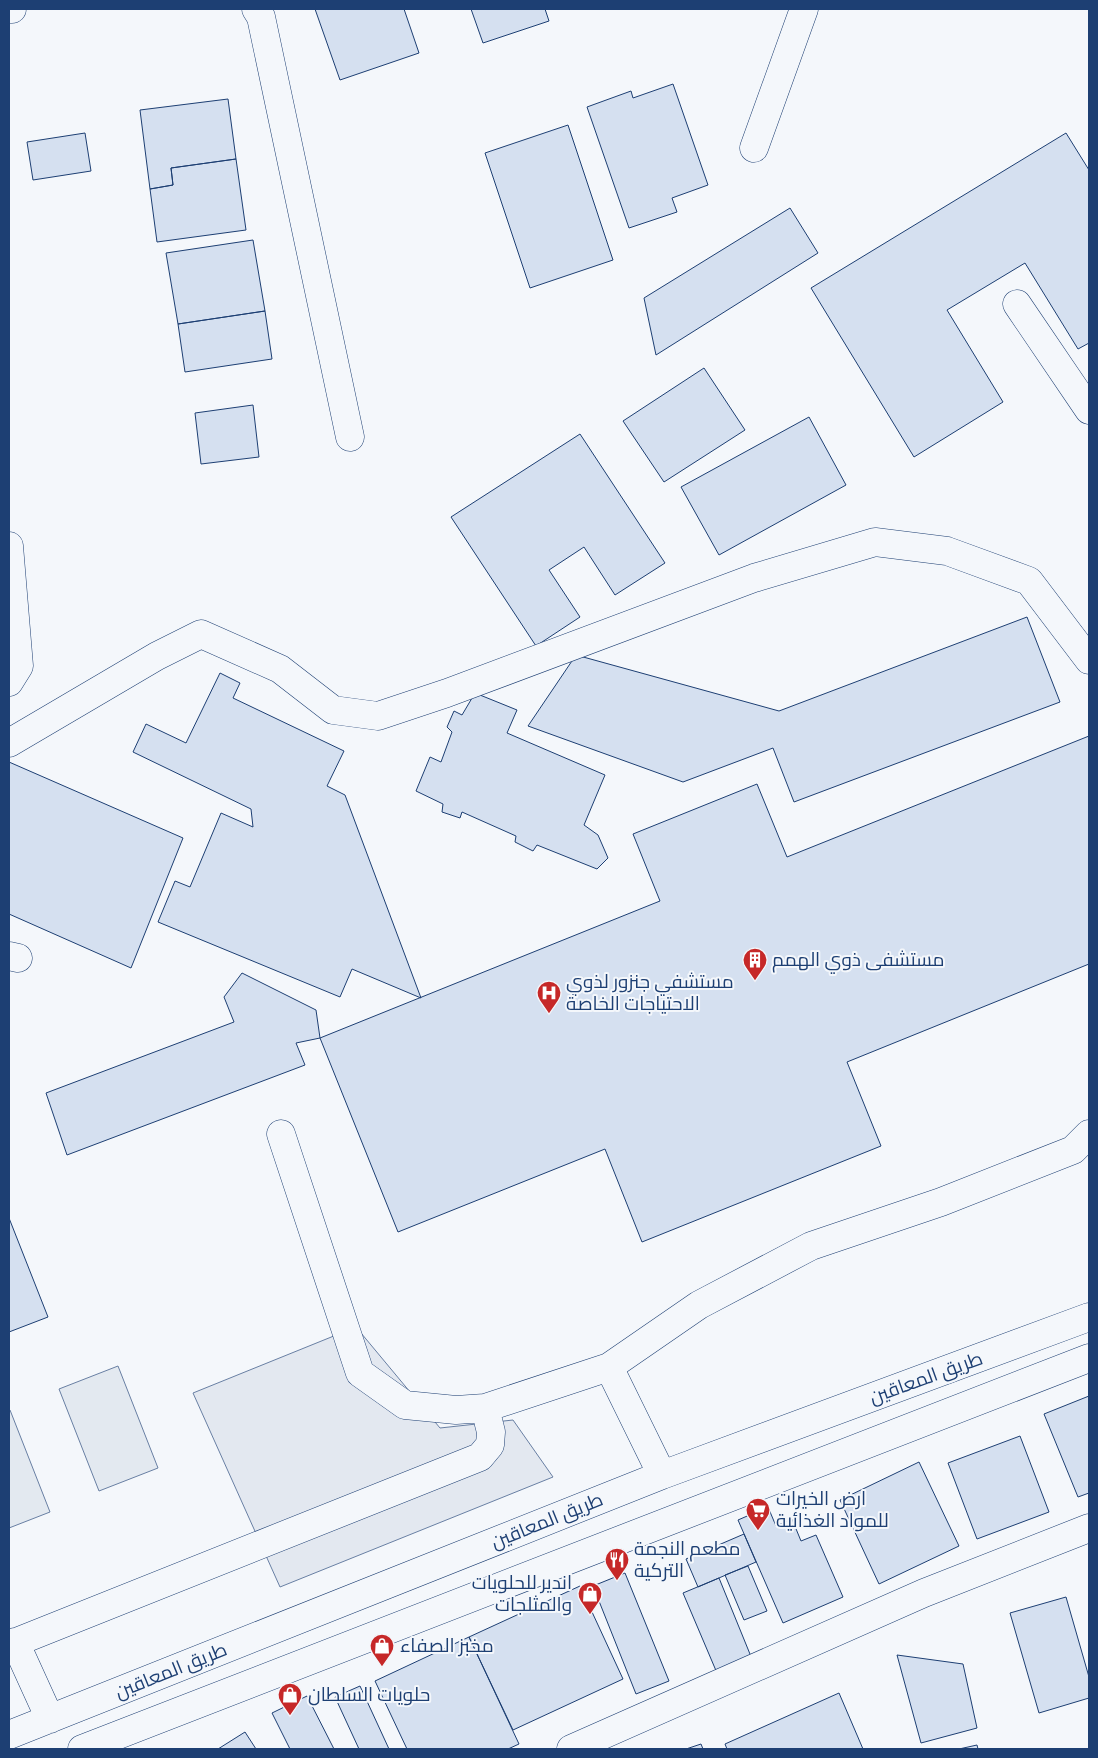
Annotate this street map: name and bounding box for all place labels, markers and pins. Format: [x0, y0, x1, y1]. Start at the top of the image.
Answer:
building icon: مستشفى ذوي الهمم [742, 947, 768, 981]
place label: مستشفى ذوي الهمم [772, 948, 945, 974]
place label: مستشفي جنزور لذوي الاحتياجات الخاصة [566, 970, 734, 1016]
hospital icon: مستشفي جنزور لذوي الاحتياجات الخاصة [536, 980, 562, 1014]
place label: ارض الخيرات للمواد الغذائية [776, 1487, 889, 1533]
supermarket icon: ارض الخيرات للمواد الغذائية [745, 1497, 771, 1531]
place label: مطعم النجمة التركية [634, 1537, 740, 1583]
restaurant icon: مطعم النجمة التركية [604, 1547, 630, 1581]
place label: اندير للحلويات والمثلجات [472, 1571, 572, 1617]
shop icon: اندير للحلويات والمثلجات [577, 1581, 603, 1615]
shop icon: مخبز الصفاء [369, 1633, 395, 1667]
place label: مخبز الصفاء [400, 1634, 494, 1658]
shop icon: حلويات السلطان [277, 1682, 303, 1716]
place label: حلويات السلطان [308, 1683, 430, 1707]

